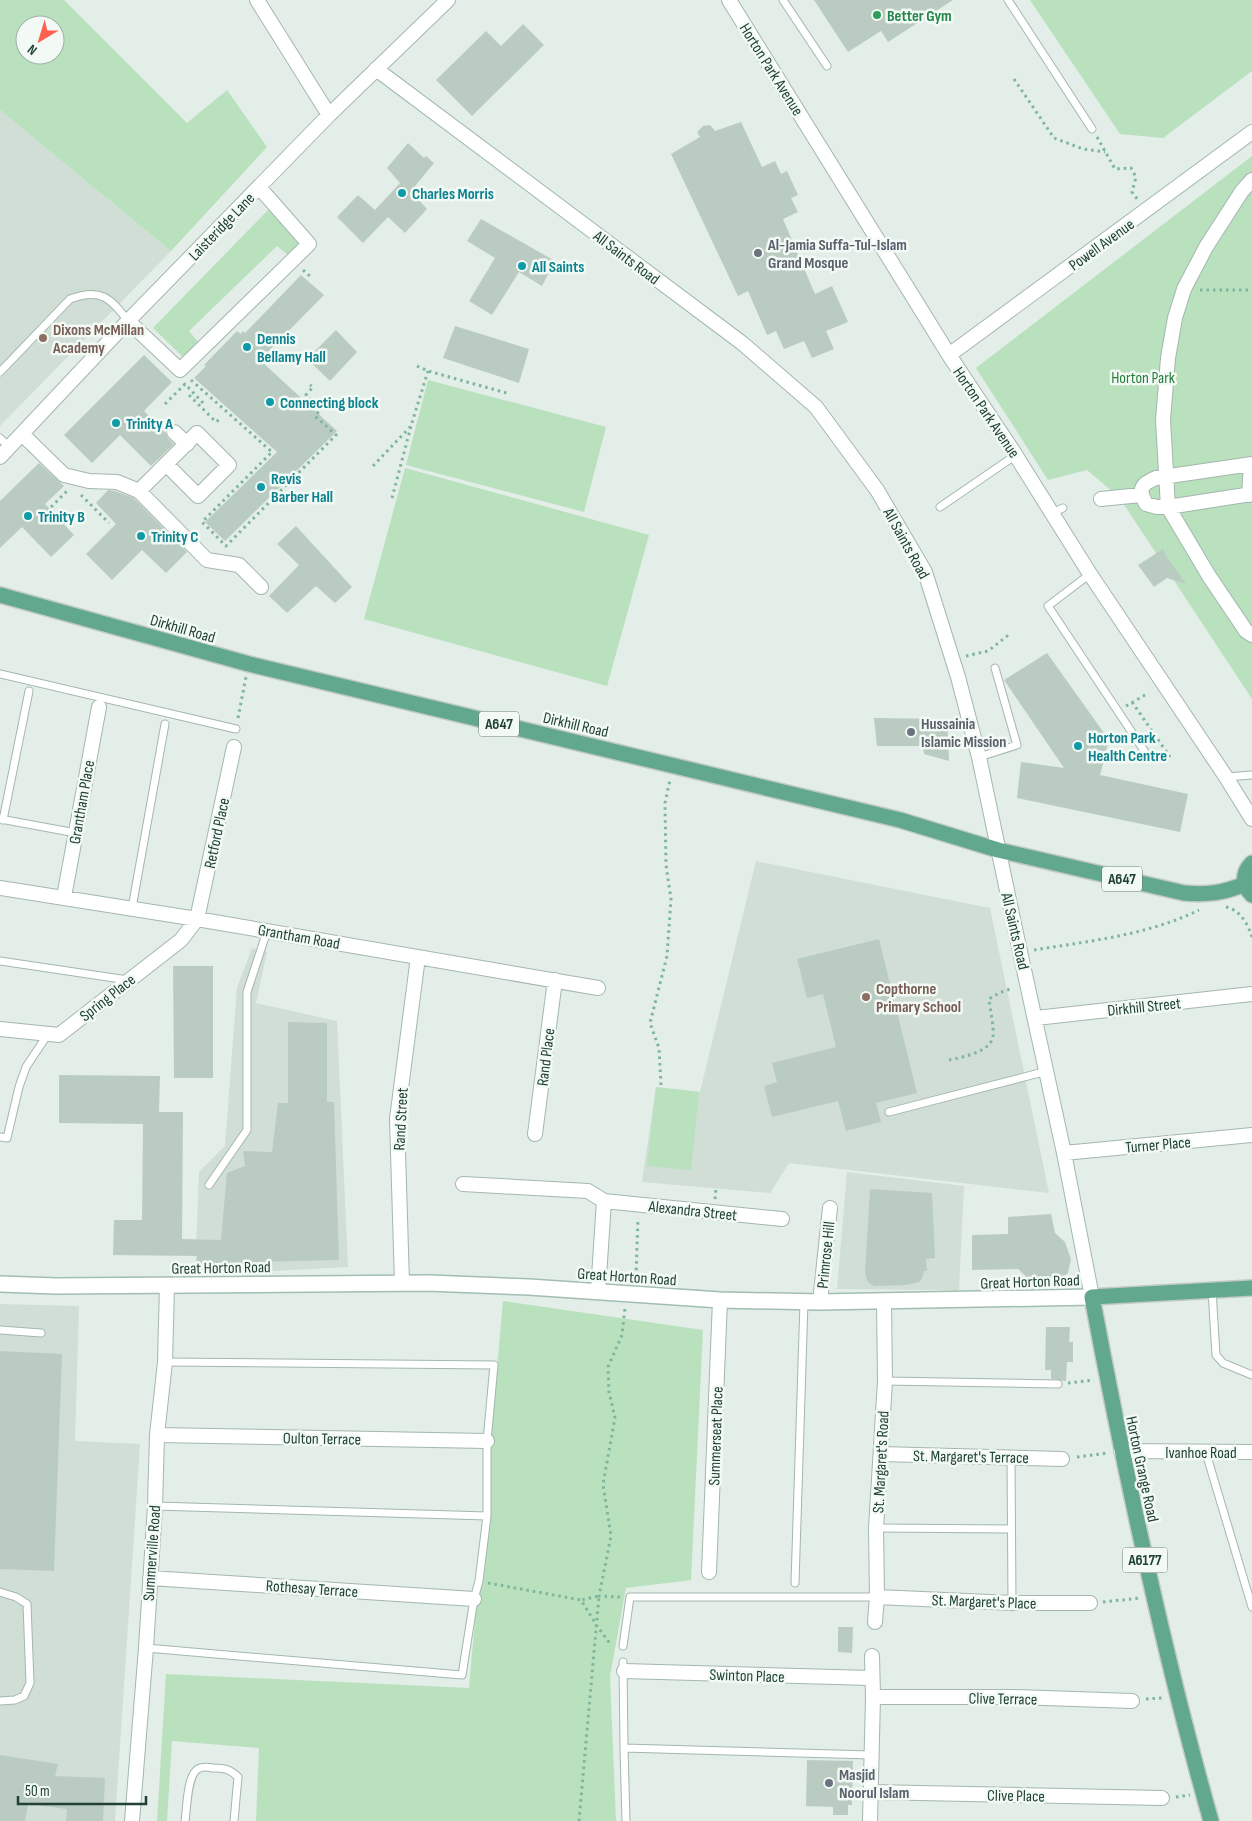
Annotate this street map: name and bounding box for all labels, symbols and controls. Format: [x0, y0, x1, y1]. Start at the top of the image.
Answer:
place label: Better Gym [887, 7, 952, 26]
marker: Better Gym [871, 9, 883, 21]
north arrow [15, 15, 65, 65]
street label: Horton Park Avenue [735, 20, 807, 120]
text: N [24, 41, 40, 59]
place label: Charles Morris [412, 185, 494, 204]
marker: Charles Morris [396, 187, 408, 199]
street label: Laisteridge Lane [185, 189, 259, 265]
street label: Powell Avenue [1065, 215, 1138, 275]
street label: All Saints Road [588, 226, 663, 289]
place label: Al-Jamia Suffa-Tul-Islam Grand Mosque [767, 236, 907, 273]
marker: Al-Jamia Suffa-Tul-Islam Grand Mosque [752, 247, 764, 259]
place label: All Saints [531, 258, 584, 277]
marker: All Saints [516, 260, 528, 272]
place label: Dixons McMillan Academy [52, 321, 144, 358]
place label: Dennis Bellamy Hall [257, 330, 326, 367]
marker: Dixons McMillan Academy [37, 332, 49, 344]
marker: Dennis Bellamy Hall [241, 341, 253, 353]
street label: Horton Park Avenue [948, 364, 1023, 462]
park label: Horton Park [1111, 369, 1175, 388]
place label: Connecting block [280, 394, 379, 413]
marker: Connecting block [264, 396, 276, 408]
place label: Trinity A [126, 415, 173, 434]
marker: Trinity A [110, 417, 122, 429]
place label: Revis Barber Hall [271, 470, 333, 507]
marker: Revis Barber Hall [255, 481, 267, 493]
street label: All Saints Road [878, 504, 933, 583]
place label: Trinity B [38, 508, 85, 527]
marker: Trinity B [22, 510, 34, 522]
place label: Trinity C [151, 528, 198, 547]
marker: Trinity C [135, 530, 147, 542]
street label: Dirkhill Road [148, 611, 217, 648]
street label: Dirkhill Road [541, 709, 610, 742]
road number: A647 [479, 712, 519, 736]
place label: Hussainia Islamic Mission [921, 715, 1006, 752]
marker: Hussainia Islamic Mission [905, 726, 917, 738]
place label: Horton Park Health Centre [1088, 729, 1167, 766]
marker: Horton Park Health Centre [1072, 740, 1084, 752]
street label: Grantham Place [66, 759, 99, 846]
street label: Retford Place [201, 796, 234, 870]
road number: A647 [1102, 866, 1142, 892]
street label: All Saints Road [996, 890, 1033, 972]
street label: Grantham Road [256, 921, 341, 954]
street label: Spring Place [76, 971, 140, 1026]
place label: Copthorne Primary School [876, 980, 961, 1017]
marker: Copthorne Primary School [860, 991, 872, 1003]
street label: Dirkhill Street [1107, 994, 1182, 1021]
street label: Rand Place [534, 1027, 559, 1087]
street label: Rand Street [390, 1087, 413, 1151]
street label: Turner Place [1125, 1133, 1192, 1158]
street label: Alexandra Street [647, 1197, 738, 1226]
street label: Primrose Hill [814, 1221, 839, 1290]
street label: Great Horton Road [171, 1258, 271, 1279]
street label: Great Horton Road [577, 1265, 677, 1290]
street label: Great Horton Road [980, 1271, 1080, 1294]
street label: Summerseat Place [705, 1386, 728, 1486]
street label: St. Margaret's Road [869, 1410, 894, 1514]
street label: Horton Grange Road [1121, 1415, 1162, 1524]
street label: Oulton Terrace [283, 1429, 361, 1450]
street label: Ivanhoe Road [1165, 1444, 1237, 1463]
street label: St. Margaret's Terrace [913, 1447, 1029, 1468]
street label: Summerville Road [140, 1505, 165, 1602]
road number: A6177 [1122, 1548, 1168, 1572]
street label: Rothesay Terrace [265, 1577, 359, 1602]
street label: St. Margaret's Place [931, 1591, 1037, 1614]
street label: Swinton Place [709, 1666, 785, 1687]
street label: Clive Terrace [968, 1689, 1038, 1710]
place label: Masjid Noorul Islam [839, 1766, 909, 1803]
scale bar [18, 1774, 145, 1806]
marker: Masjid Noorul Islam [823, 1777, 835, 1789]
text: 50 m [25, 1782, 50, 1801]
street label: Clive Place [987, 1786, 1045, 1807]

